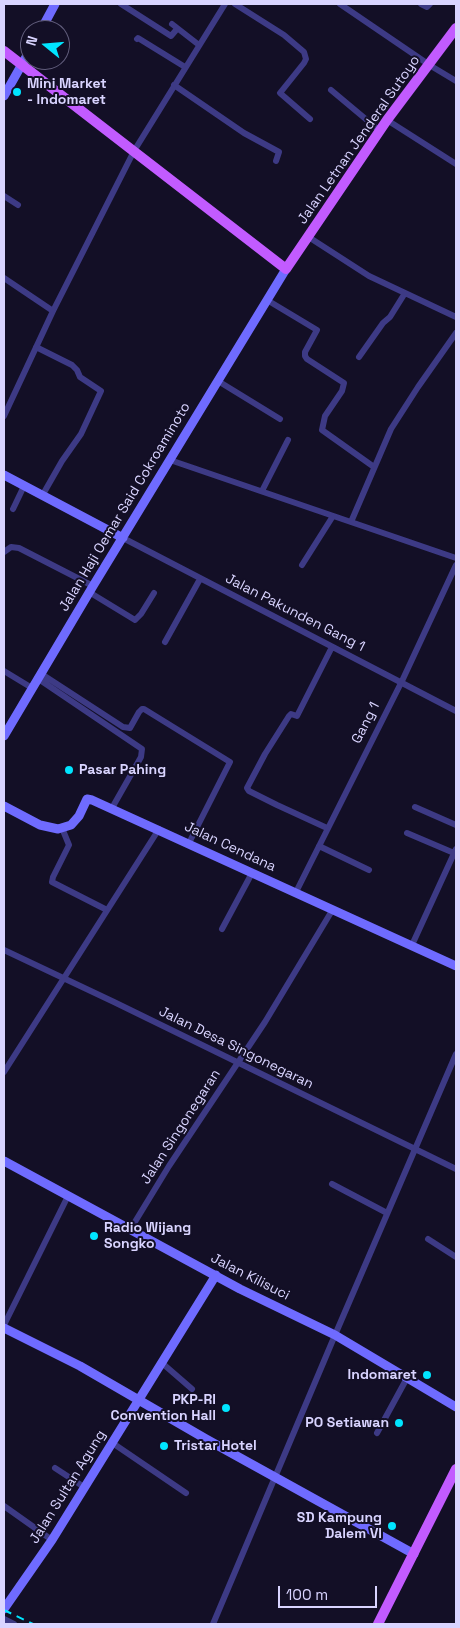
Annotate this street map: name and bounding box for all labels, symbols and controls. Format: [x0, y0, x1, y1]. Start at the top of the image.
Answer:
north arrow [20, 20, 70, 70]
text: N [22, 34, 42, 48]
street label: Jalan Letnan Jenderal Sutoyo [294, 52, 424, 228]
place label: Mini Market - Indomaret [27, 76, 107, 108]
marker: Mini Market - Indomaret [11, 86, 23, 98]
street label: Jalan Haji Oemar Said Cokroaminoto [56, 399, 194, 615]
street label: Jalan Pakunden Gang 1 [222, 570, 368, 656]
street label: Gang 1 [348, 699, 384, 747]
place label: Pasar Pahing [79, 762, 166, 778]
marker: Pasar Pahing [63, 764, 75, 776]
street label: Jalan Cendana [181, 818, 279, 876]
street label: Jalan Desa Singonegaran [156, 1003, 316, 1093]
street label: Jalan Singonegaran [138, 1066, 224, 1188]
place label: Radio Wijang Songko [104, 1220, 191, 1252]
marker: Radio Wijang Songko [88, 1230, 100, 1242]
street label: Jalan Kilisuci [208, 1250, 292, 1304]
place label: Indomaret [348, 1367, 417, 1383]
marker: Indomaret [421, 1369, 433, 1381]
place label: PKP-RI Convention Hall [110, 1392, 216, 1424]
marker: PKP-RI Convention Hall [220, 1402, 232, 1414]
place label: PO Setiawan [305, 1415, 389, 1431]
marker: PO Setiawan [393, 1417, 405, 1429]
street label: Jalan Sultan Agung [26, 1427, 110, 1547]
place label: Tristar Hotel [174, 1438, 257, 1454]
marker: Tristar Hotel [158, 1440, 170, 1452]
place label: SD Kampung Dalem VI [297, 1510, 382, 1542]
marker: SD Kampung Dalem VI [386, 1520, 398, 1532]
scale bar [280, 1576, 379, 1608]
text: 100 m [286, 1585, 328, 1604]

